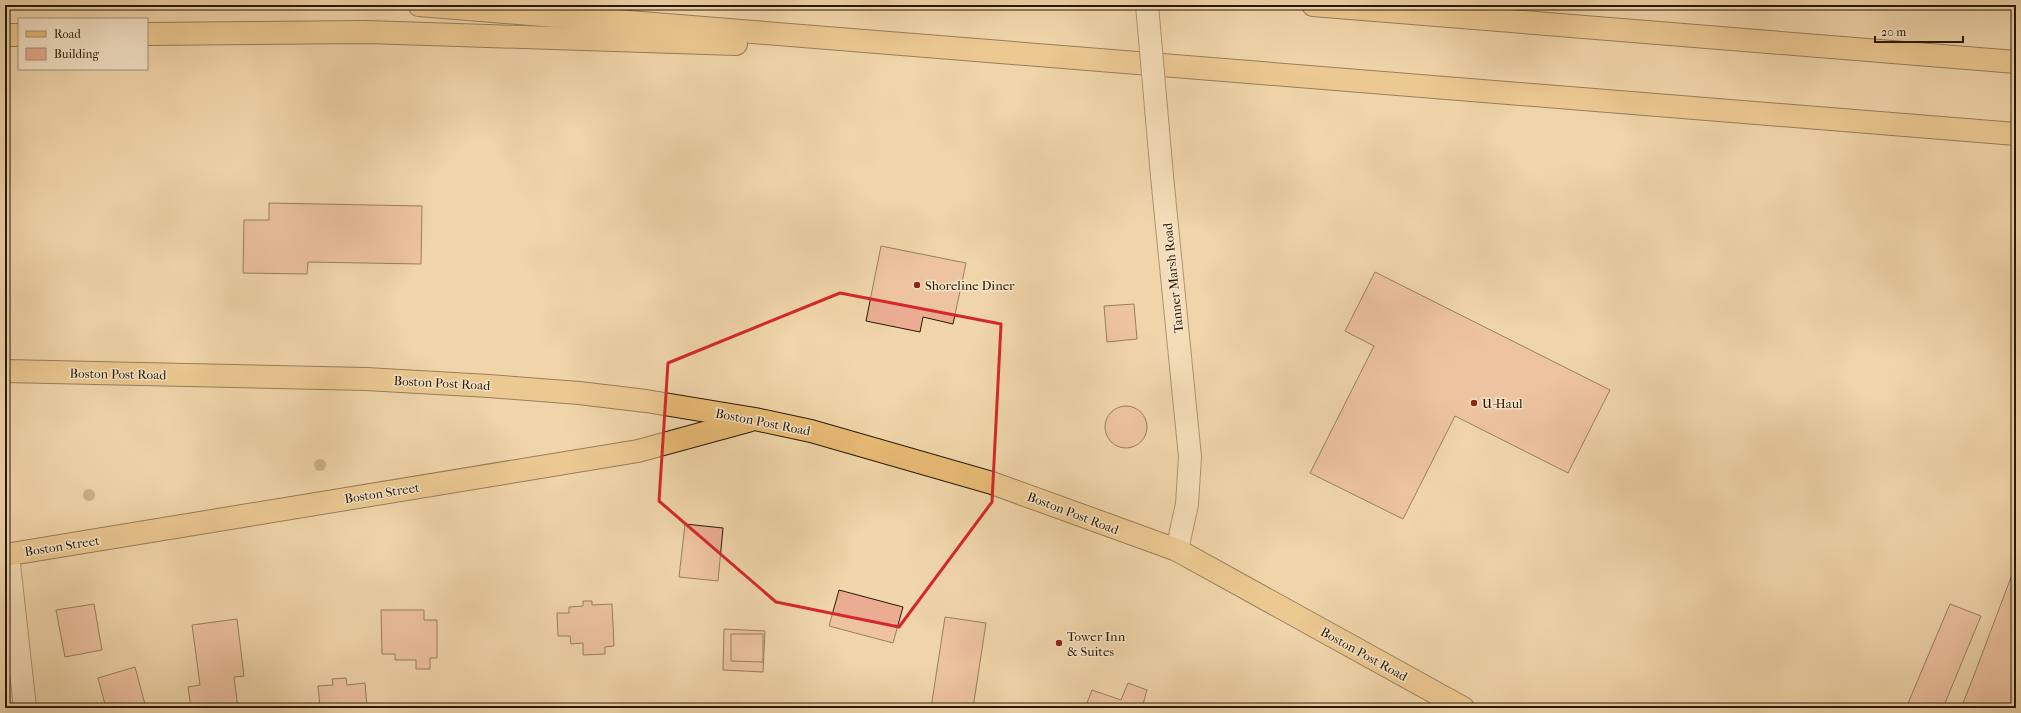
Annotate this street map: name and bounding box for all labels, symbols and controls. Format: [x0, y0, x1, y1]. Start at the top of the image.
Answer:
legend [18, 18, 148, 70]
scale bar [1875, 18, 1963, 44]
text: 20 m [1881, 25, 1906, 39]
text: Road [54, 27, 81, 41]
text: Building [54, 47, 99, 61]
street label: Tanner Marsh Road [1160, 221, 1186, 334]
place label: Shoreline Diner [925, 278, 1015, 293]
marker: Shoreline Diner [912, 280, 922, 290]
street label: Boston Post Road [70, 366, 167, 382]
street label: Boston Post Road [393, 373, 492, 393]
place label: U-Haul [1482, 396, 1523, 411]
marker: U-Haul [1469, 398, 1479, 408]
street label: Boston Post Road [714, 405, 813, 439]
street label: Boston Street [343, 480, 421, 506]
street label: Boston Post Road [1025, 489, 1122, 538]
street label: Boston Street [23, 533, 101, 559]
street label: Boston Post Road [1318, 624, 1411, 684]
place label: Tower Inn & Suites [1067, 629, 1126, 659]
marker: Tower Inn & Suites [1054, 638, 1064, 648]

